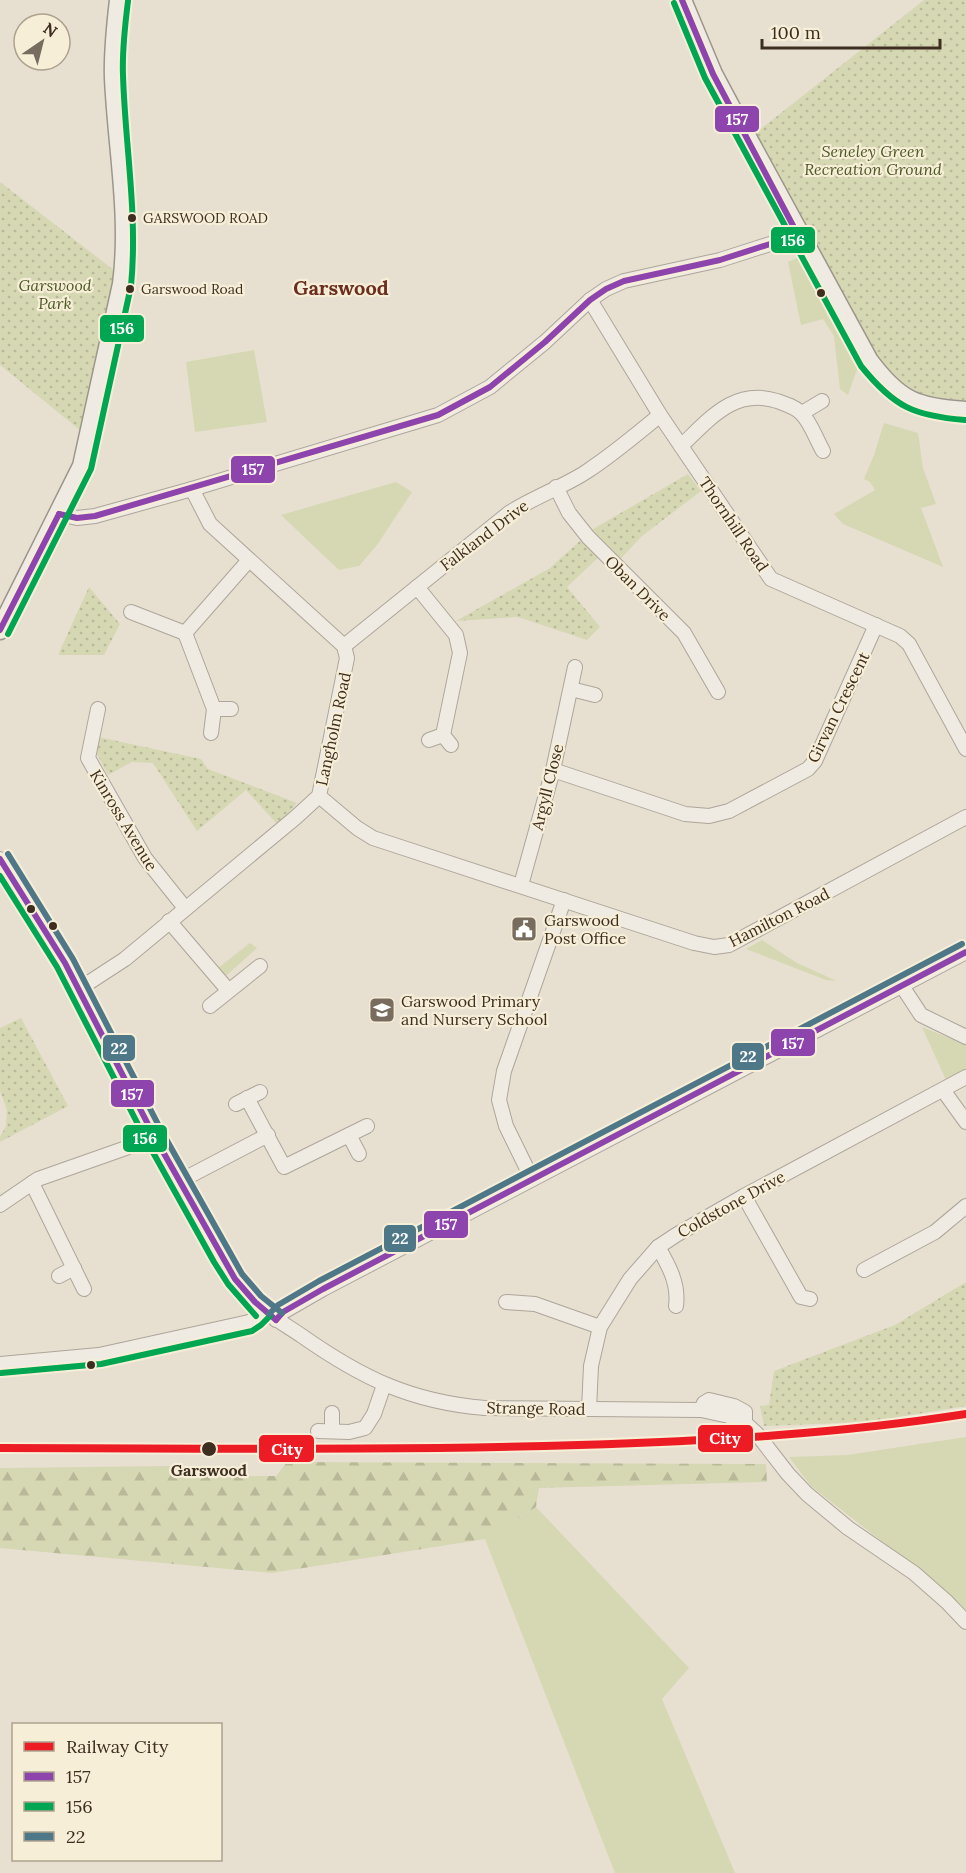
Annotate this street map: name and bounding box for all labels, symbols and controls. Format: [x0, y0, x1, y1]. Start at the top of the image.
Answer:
north arrow [12, 12, 72, 72]
scale bar [762, 12, 940, 50]
text: N [40, 18, 61, 41]
text: 100 m [771, 21, 821, 44]
line badge: 157 [714, 105, 760, 133]
text: 157 [726, 109, 749, 129]
park label: Seneley Green Recreation Ground [804, 141, 942, 179]
place label: GARSWOOD ROAD [143, 209, 268, 227]
marker: GARSWOOD ROAD [126, 212, 138, 224]
line badge: 156 [770, 226, 816, 254]
text: 156 [781, 230, 805, 250]
park label: Garswood Park [18, 275, 92, 313]
district label: Garswood [293, 275, 389, 300]
place label: Garswood Road [141, 280, 243, 298]
marker: Garswood Road [124, 283, 136, 295]
unlabelled marker [815, 287, 827, 299]
line badge: 156 [99, 314, 145, 343]
text: 156 [110, 318, 134, 338]
line badge: 157 [230, 455, 276, 484]
text: 157 [242, 459, 265, 479]
street label: Thornhill Road [695, 473, 773, 576]
street label: Falkland Drive [436, 495, 532, 575]
street label: Oban Drive [601, 551, 675, 625]
street label: Girvan Crescent [803, 648, 874, 766]
street label: Langholm Road [311, 670, 355, 788]
street label: Argyll Close [526, 741, 567, 833]
street label: Kinross Avenue [86, 766, 162, 875]
street label: Hamilton Road [725, 883, 833, 951]
unlabelled marker [25, 903, 37, 915]
place label: Garswood Post Office [544, 910, 626, 948]
public building icon: Garswood Post Office [509, 914, 539, 944]
unlabelled marker [47, 920, 59, 932]
place label: Garswood Primary and Nursery School [401, 991, 548, 1029]
school or university icon: Garswood Primary and Nursery School [367, 995, 397, 1025]
line badge: 157 [770, 1028, 816, 1057]
text: 157 [782, 1033, 805, 1053]
line badge: 22 [102, 1034, 136, 1062]
text: 22 [110, 1038, 128, 1058]
line badge: 22 [731, 1042, 765, 1071]
text: 22 [739, 1046, 757, 1066]
line badge: 157 [110, 1079, 155, 1108]
text: 157 [121, 1084, 144, 1104]
line badge: 156 [122, 1124, 168, 1153]
text: 156 [133, 1128, 157, 1148]
street label: Coldstone Drive [674, 1166, 789, 1242]
line badge: 157 [423, 1210, 469, 1239]
text: 157 [435, 1214, 458, 1234]
line badge: 22 [383, 1224, 417, 1253]
text: 22 [391, 1228, 409, 1248]
unlabelled marker [85, 1359, 97, 1371]
street label: Strange Road [486, 1397, 586, 1419]
line badge: City [697, 1424, 754, 1453]
text: City [709, 1428, 741, 1448]
line badge: City [258, 1434, 315, 1463]
text: City [271, 1439, 303, 1459]
marker: Garswood [200, 1440, 218, 1458]
place label: Garswood [171, 1460, 248, 1480]
legend [12, 1723, 222, 1861]
text: Railway City [66, 1735, 169, 1758]
text: 157 [66, 1765, 91, 1788]
text: 156 [66, 1795, 93, 1818]
text: 22 [66, 1825, 85, 1848]

